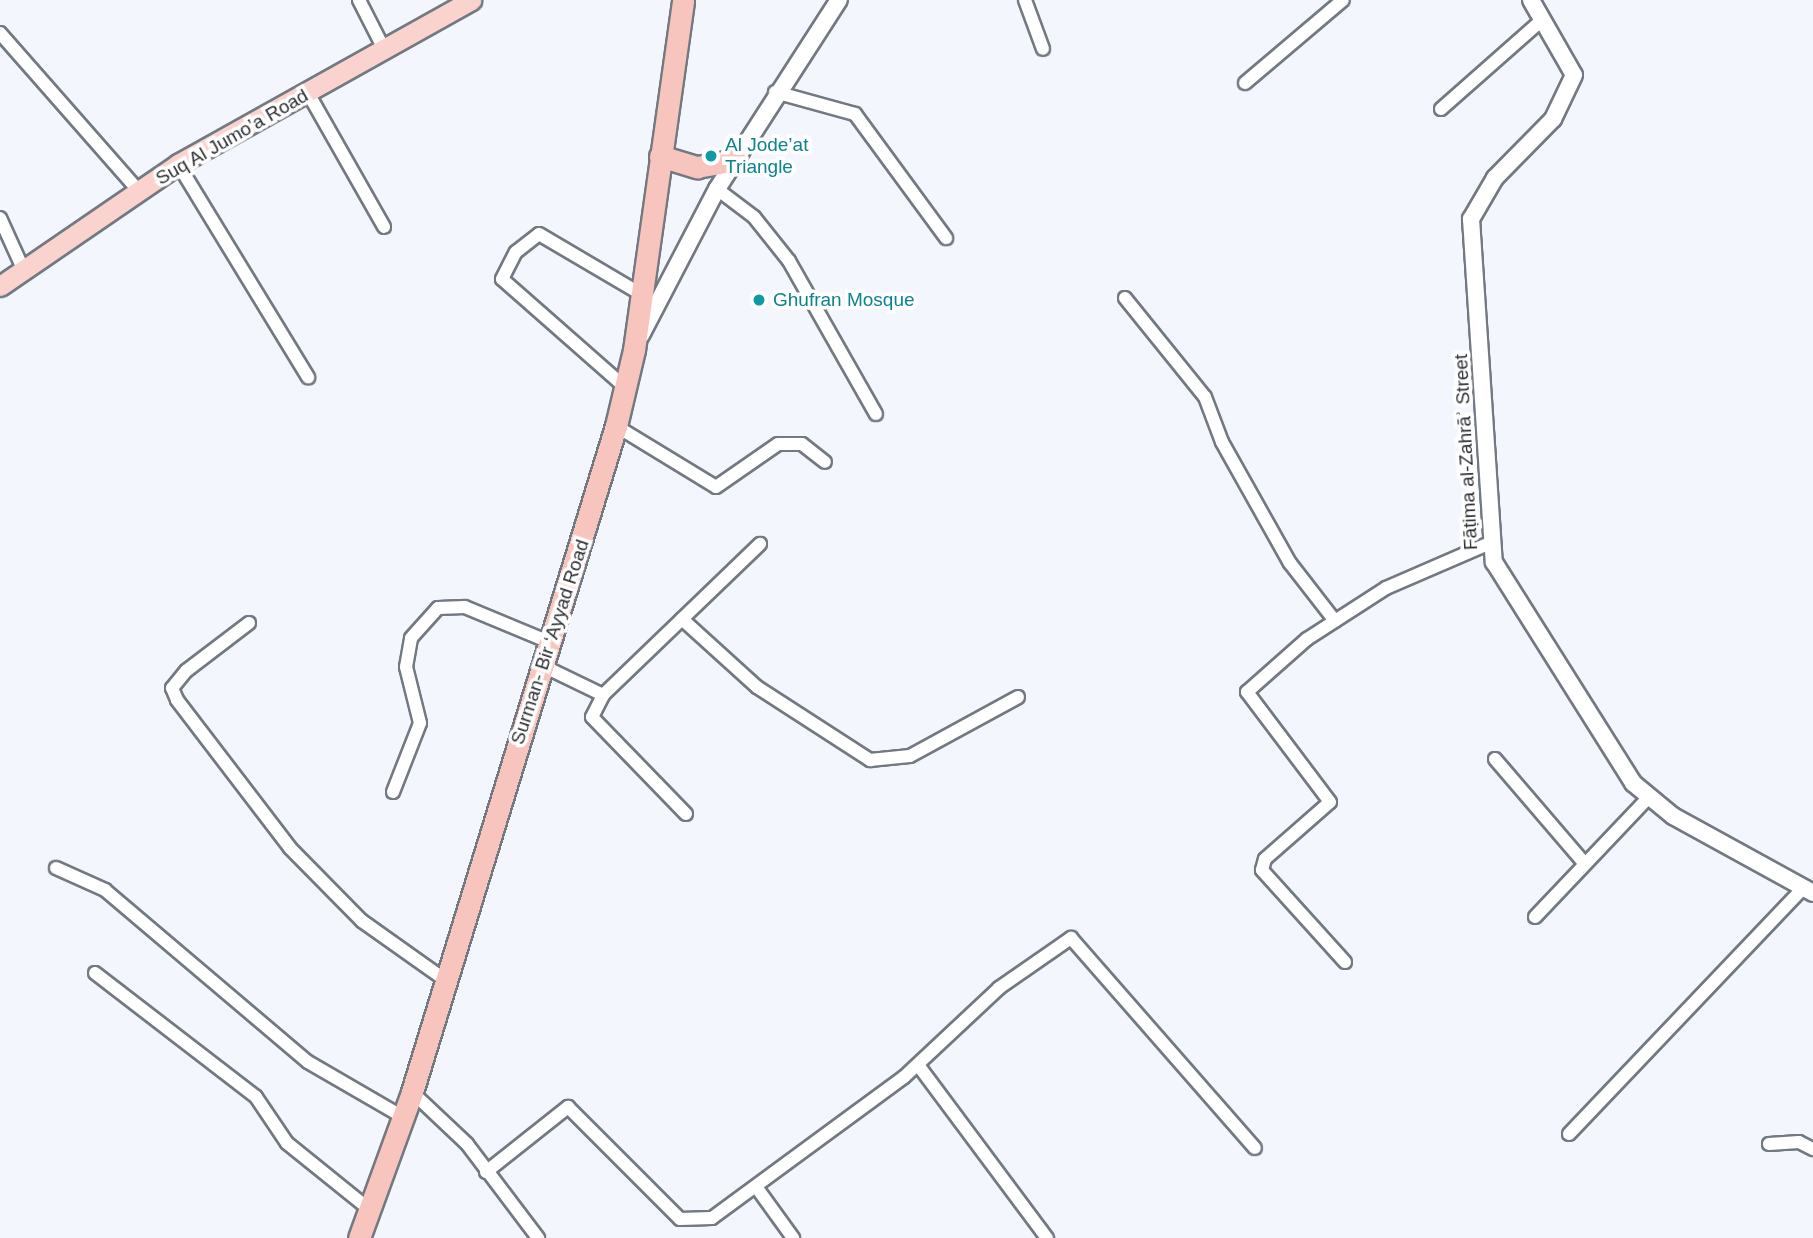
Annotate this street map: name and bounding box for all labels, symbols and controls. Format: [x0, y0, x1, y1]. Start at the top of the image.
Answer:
street label: Suq Al Jumo’a Road [151, 84, 313, 190]
place label: Al Jode’at Triangle [725, 134, 808, 178]
marker: Al Jode’at Triangle [703, 148, 719, 164]
place label: Ghufran Mosque [773, 289, 915, 311]
marker: Ghufran Mosque [751, 292, 767, 308]
street label: Fāṭima al-Zahrāʾ Street [1449, 353, 1483, 551]
street label: Surman- Bir ‘Ayyad Road [506, 537, 594, 747]

